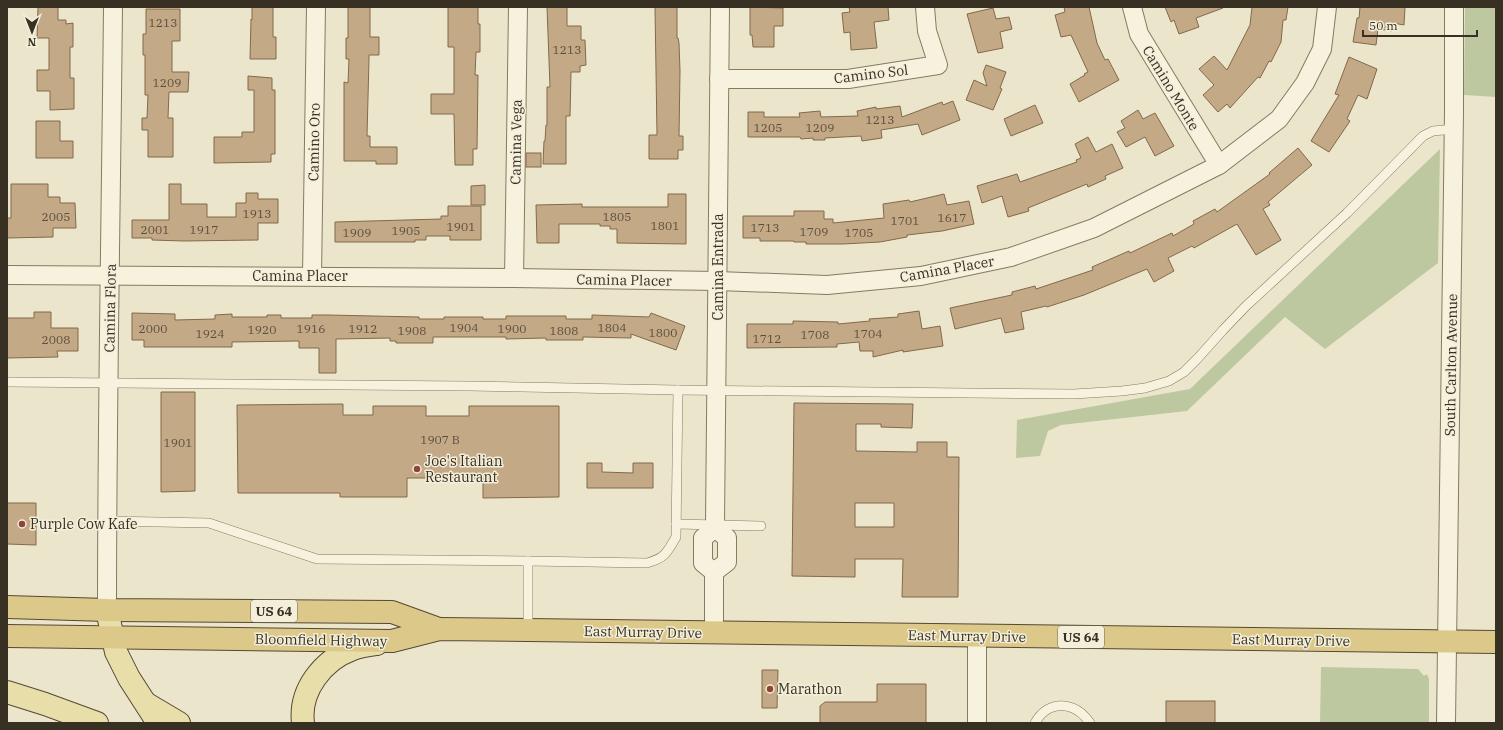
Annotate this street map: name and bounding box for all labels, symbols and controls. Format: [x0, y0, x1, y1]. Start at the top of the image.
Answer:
north arrow [12, 12, 52, 52]
scale bar [1363, 12, 1477, 38]
house number: 1213 [149, 15, 177, 30]
text: 50 m [1369, 18, 1398, 33]
text: N [27, 35, 36, 49]
house number: 1213 [553, 42, 581, 57]
street label: Camino Monte [1139, 42, 1203, 134]
street label: Camino Sol [833, 61, 909, 87]
house number: 1209 [153, 75, 181, 90]
street label: Camina Vega [506, 99, 526, 185]
street label: Camino Oro [304, 102, 324, 181]
house number: 1213 [866, 112, 894, 127]
house number: 1205 [754, 120, 782, 135]
house number: 1209 [806, 120, 834, 135]
house number: 1913 [243, 206, 271, 221]
house number: 2005 [42, 209, 70, 224]
house number: 1805 [603, 209, 631, 224]
house number: 1617 [938, 210, 966, 225]
street label: Camina Entrada [709, 213, 727, 321]
house number: 1701 [891, 213, 919, 228]
house number: 1801 [651, 218, 679, 233]
house number: 1901 [447, 219, 475, 234]
house number: 1713 [751, 220, 779, 235]
house number: 2001 [141, 222, 169, 237]
house number: 1917 [190, 222, 218, 237]
house number: 1905 [392, 223, 420, 238]
house number: 1709 [800, 224, 828, 239]
house number: 1909 [343, 225, 371, 240]
house number: 1705 [845, 225, 873, 240]
street label: Camina Placer [898, 252, 996, 286]
street label: Camina Flora [100, 263, 120, 353]
street label: Camina Placer [252, 267, 349, 285]
street label: Camina Placer [576, 270, 673, 290]
street label: South Carlton Avenue [1441, 293, 1461, 437]
house number: 1904 [450, 320, 478, 335]
house number: 1804 [598, 320, 626, 335]
house number: 2000 [139, 321, 167, 336]
house number: 1916 [297, 321, 325, 336]
house number: 1912 [349, 321, 377, 336]
house number: 1900 [498, 321, 526, 336]
house number: 1920 [248, 322, 276, 337]
house number: 1908 [398, 323, 426, 338]
house number: 1808 [550, 323, 578, 338]
house number: 1800 [649, 325, 677, 340]
house number: 1924 [196, 326, 224, 341]
house number: 1704 [854, 326, 882, 341]
house number: 1708 [801, 327, 829, 342]
house number: 1712 [753, 331, 781, 346]
house number: 2008 [42, 332, 70, 347]
house number: 1907 B [420, 432, 460, 447]
house number: 1901 [164, 435, 192, 450]
place label: Joe's Italian Restaurant [425, 452, 503, 486]
marker: Joe's Italian Restaurant [412, 464, 422, 474]
place label: Purple Cow Kafe [30, 515, 138, 533]
marker: Purple Cow Kafe [17, 519, 27, 529]
road number: US 64 [251, 600, 297, 622]
street label: East Murray Drive [584, 622, 702, 642]
street label: East Murray Drive [908, 626, 1026, 646]
road number: US 64 [1058, 626, 1104, 648]
street label: Bloomfield Highway [255, 630, 388, 650]
street label: East Murray Drive [1232, 630, 1350, 650]
place label: Marathon [778, 680, 842, 698]
marker: Marathon [765, 684, 775, 694]

